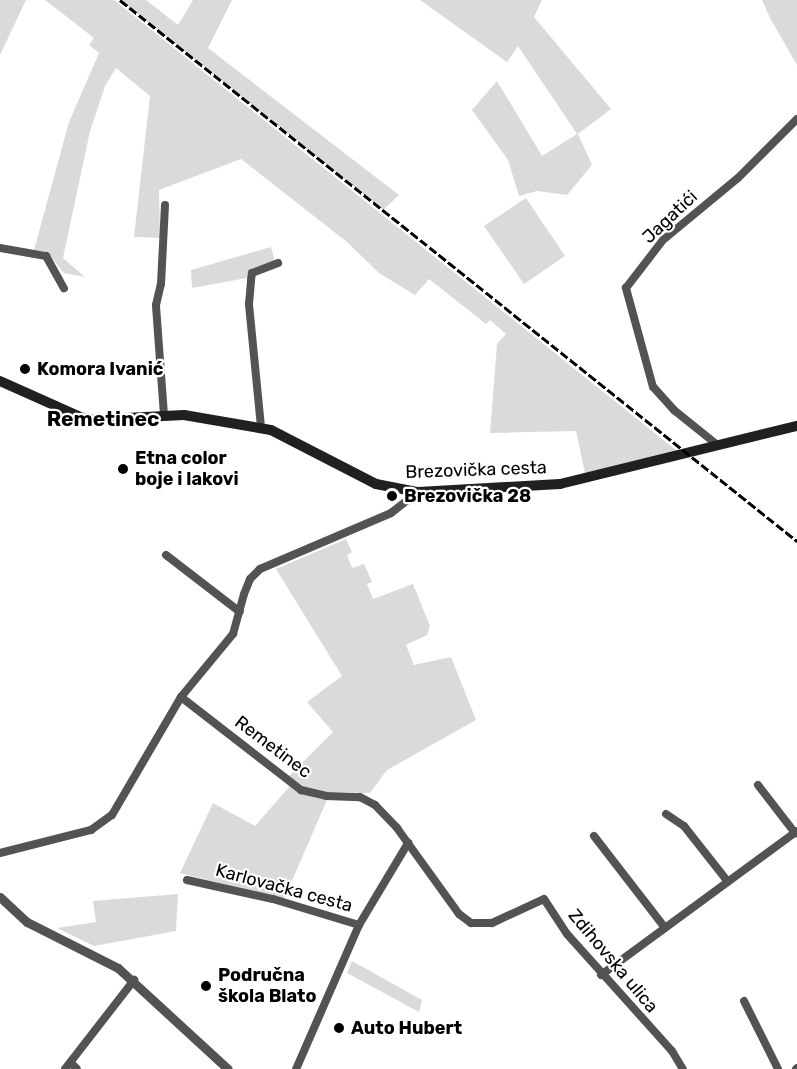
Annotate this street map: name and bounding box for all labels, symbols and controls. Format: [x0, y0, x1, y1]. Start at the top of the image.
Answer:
street label: Jagatići [638, 186, 702, 248]
place label: Komora Ivanić [37, 358, 163, 380]
marker: Komora Ivanić [18, 362, 32, 376]
district label: Remetinec [47, 406, 159, 432]
place label: Etna color boje i lakovi [135, 448, 239, 490]
street label: Brezovička cesta [405, 457, 547, 483]
marker: Etna color boje i lakovi [116, 462, 130, 476]
place label: Brezovička 28 [404, 485, 531, 507]
marker: Brezovička 28 [385, 489, 399, 503]
street label: Remetinec [231, 711, 315, 783]
street label: Karlovačka cesta [213, 859, 355, 917]
street label: Zdihovska ulica [563, 905, 663, 1017]
place label: Područna škola Blato [218, 965, 316, 1008]
marker: Područna škola Blato [199, 979, 213, 993]
place label: Auto Hubert [351, 1017, 462, 1039]
marker: Auto Hubert [332, 1021, 346, 1035]

